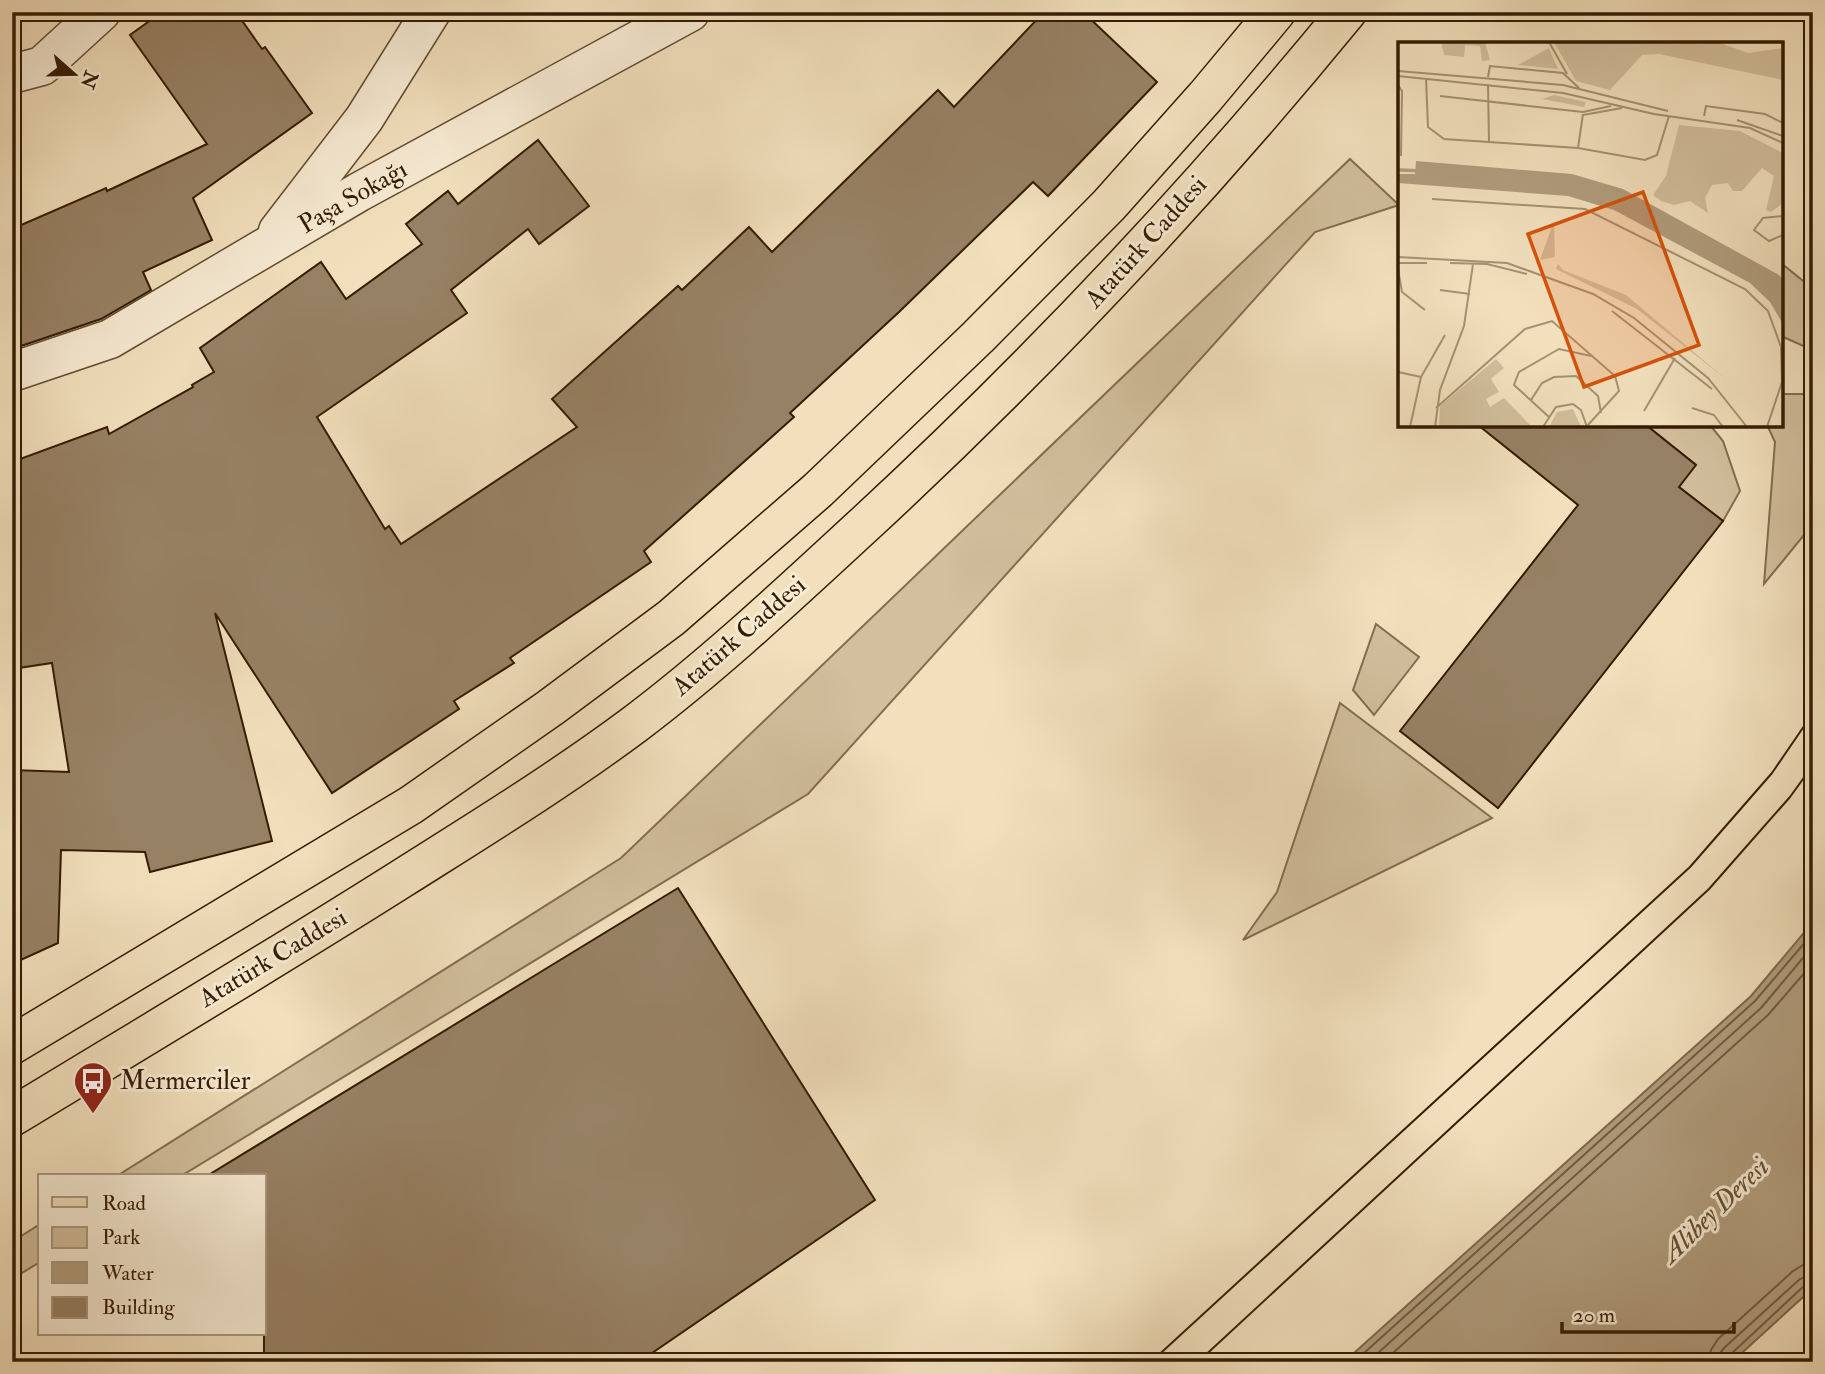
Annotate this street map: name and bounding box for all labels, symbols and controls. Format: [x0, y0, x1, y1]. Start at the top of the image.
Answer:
north arrow [38, 38, 108, 108]
inset map [1398, 42, 1783, 427]
text: N [75, 66, 104, 92]
street label: Paşa Sokağı [293, 153, 413, 241]
street label: Atatürk Caddesi [1078, 169, 1214, 315]
street label: Atatürk Caddesi [665, 569, 813, 704]
street label: Atatürk Caddesi [192, 901, 353, 1015]
bus stop icon: Mermerciler [72, 1060, 114, 1115]
place label: Mermerciler [120, 1065, 251, 1097]
water label: Alibey Deresi [1651, 1150, 1777, 1272]
legend [38, 1174, 266, 1336]
text: Road [102, 1190, 147, 1217]
text: Park [102, 1224, 140, 1251]
text: Water [101, 1260, 154, 1287]
scale bar [1562, 1290, 1734, 1334]
text: Building [102, 1294, 175, 1321]
text: 20 m [1573, 1302, 1615, 1329]

